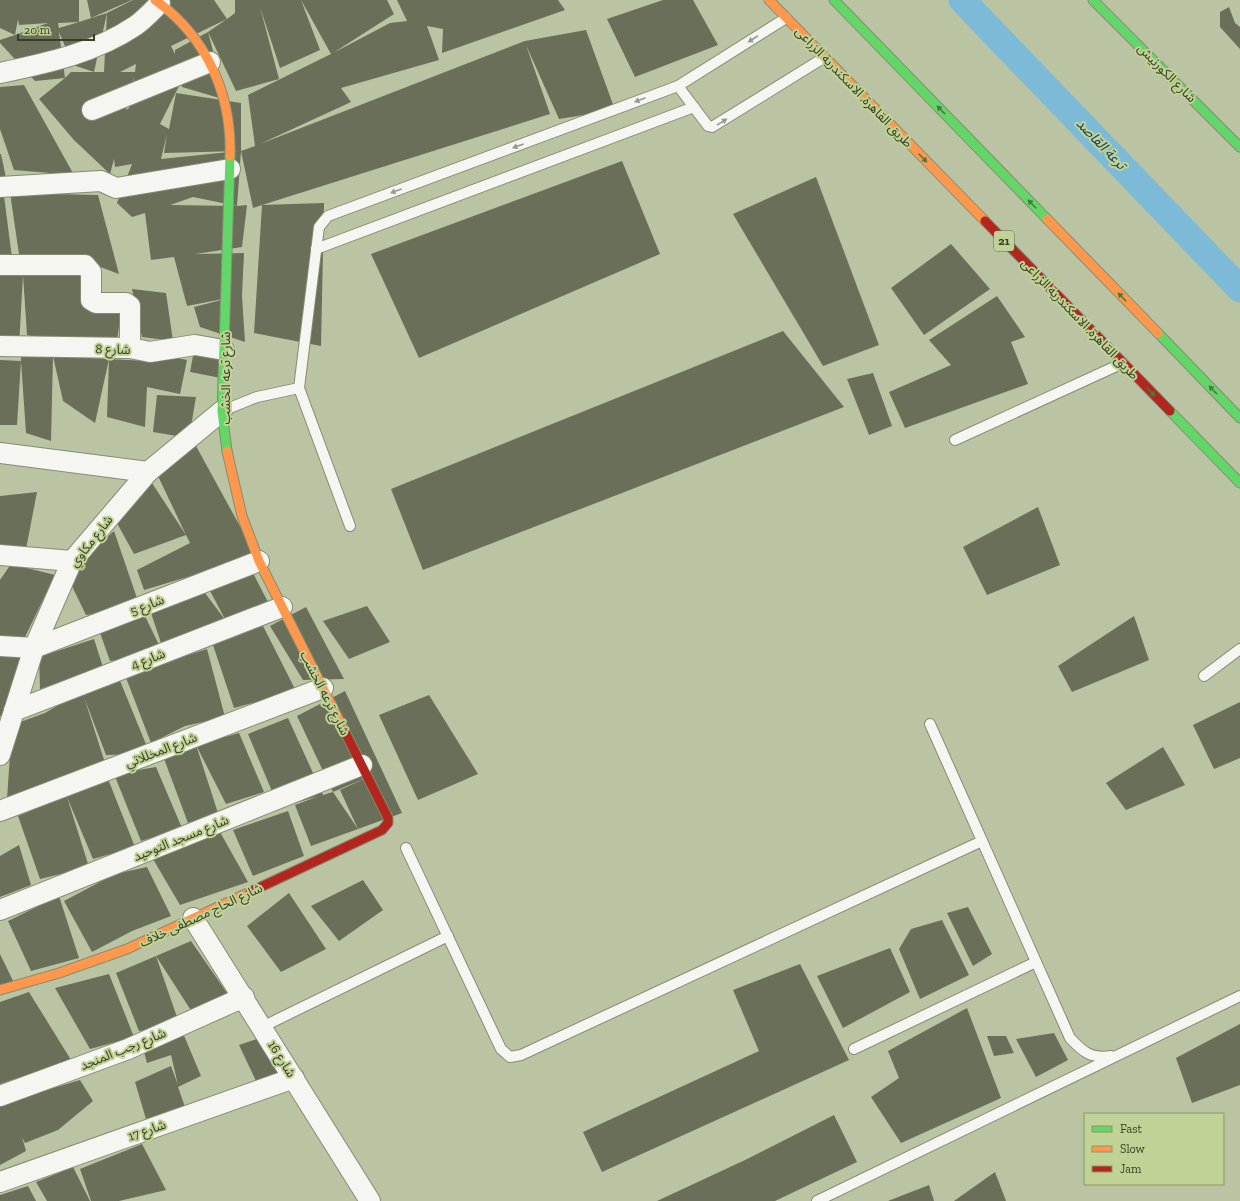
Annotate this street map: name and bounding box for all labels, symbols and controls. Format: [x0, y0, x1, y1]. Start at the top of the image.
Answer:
scale bar [18, 16, 94, 42]
text: 20 m [24, 23, 51, 37]
street label: طريق القاهرة, الاسكندرية الزراعى [792, 23, 916, 151]
one-way arrow [748, 35, 759, 43]
street label: شارع الكورنيش [1132, 41, 1199, 108]
one-way arrow [633, 98, 645, 104]
one-way arrow [936, 105, 946, 115]
water label: ترعة القاصد [1073, 115, 1131, 174]
one-way arrow [716, 118, 728, 125]
one-way arrow [511, 143, 523, 149]
one-way arrow [918, 153, 928, 163]
one-way arrow [390, 189, 402, 195]
one-way arrow [1027, 199, 1037, 209]
road number: 21 [994, 231, 1014, 251]
street label: طريق القاهرة, الاسكندرية الزراعى [1018, 255, 1142, 383]
one-way arrow [1117, 292, 1127, 302]
street label: شارع ترعه الخشب [218, 332, 236, 424]
street label: شارع 8 [95, 341, 131, 360]
one-way arrow [1208, 385, 1218, 395]
one-way arrow [1146, 387, 1156, 397]
street label: شارع مكاوي [66, 512, 118, 572]
street label: شارع 5 [128, 592, 167, 621]
street label: شارع 4 [129, 646, 168, 675]
street label: شارع ترعه الخشب [295, 648, 353, 739]
street label: شارع المخللاتي [123, 729, 200, 773]
street label: شارع مسجد التوحيد [131, 812, 232, 867]
street label: شارع الحاج مصطفى خلاف [137, 880, 266, 953]
street label: شارع رجب المنجد [78, 1025, 169, 1076]
street label: شارع 16 [262, 1038, 299, 1082]
legend [1084, 1113, 1224, 1185]
street label: شارع 17 [126, 1117, 169, 1146]
text: Fast [1120, 1122, 1143, 1136]
text: Slow [1120, 1142, 1146, 1156]
text: Jam [1120, 1162, 1142, 1176]

